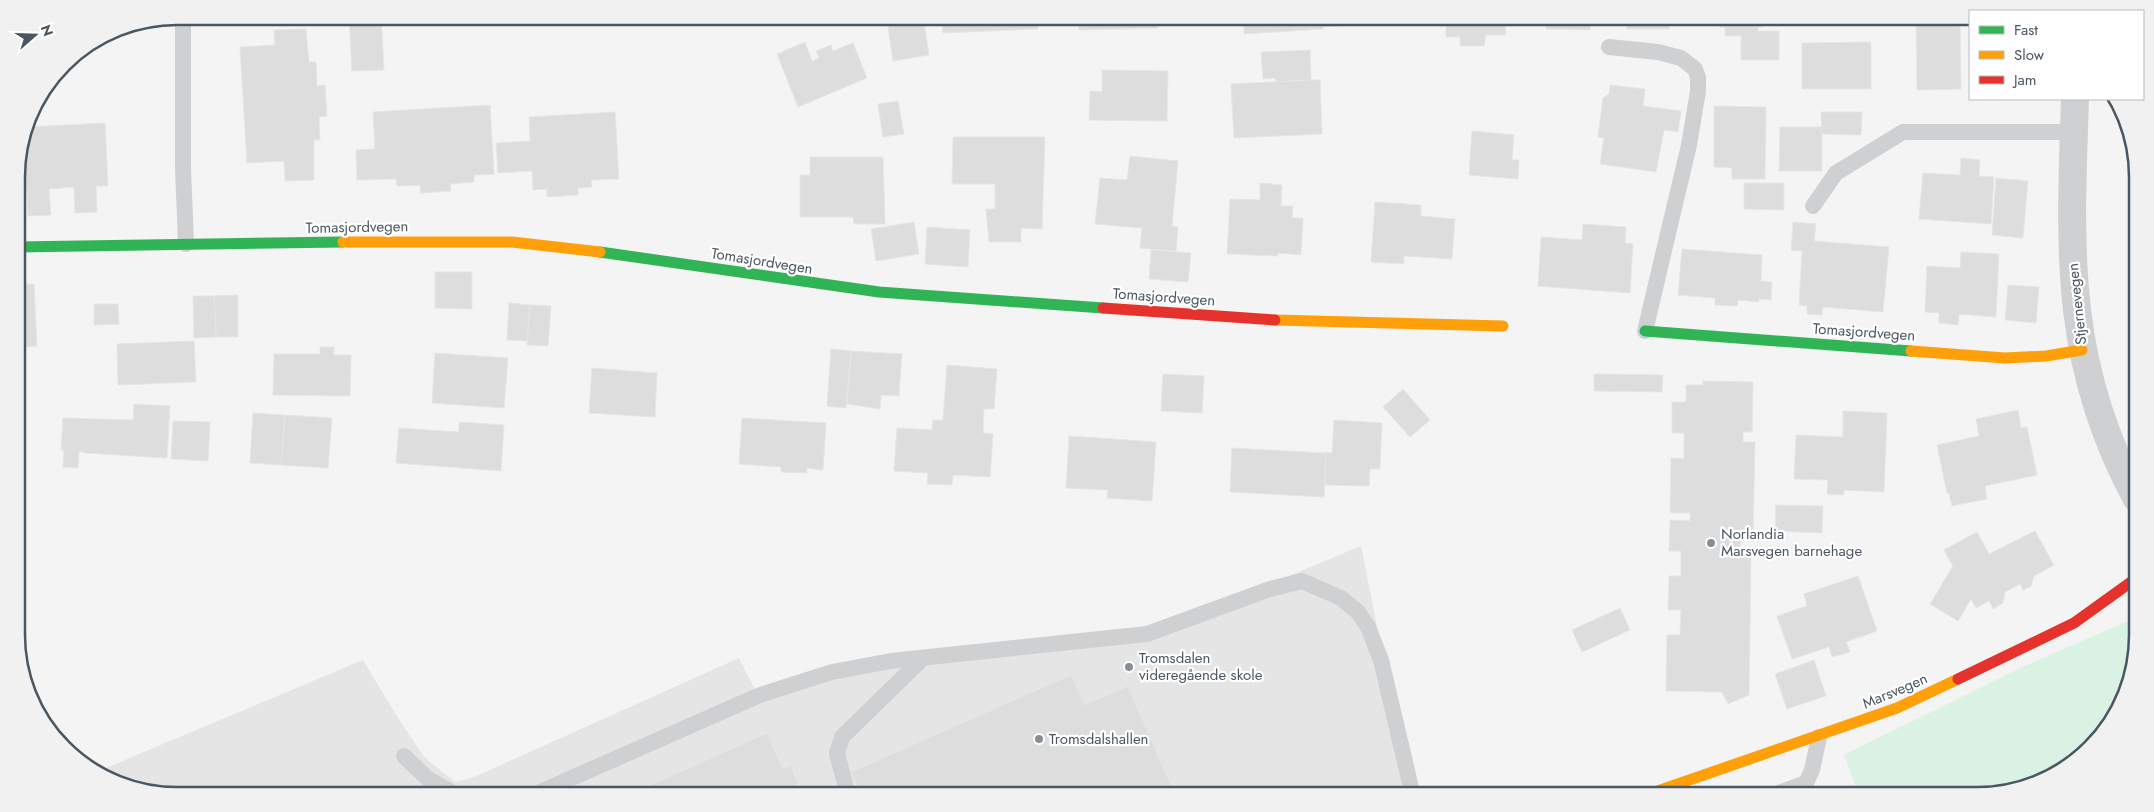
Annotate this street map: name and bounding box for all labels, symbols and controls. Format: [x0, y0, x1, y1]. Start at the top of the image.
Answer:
north arrow [10, 10, 60, 60]
legend [1969, 10, 2144, 100]
text: Fast [2014, 19, 2038, 41]
text: N [36, 22, 59, 39]
text: Slow [2014, 44, 2045, 66]
text: Jam [2012, 69, 2037, 91]
street label: Tomasjordvegen [306, 215, 408, 239]
street label: Tomasjordvegen [710, 242, 814, 280]
street label: Stjernevegen [2062, 262, 2092, 346]
street label: Tomasjordvegen [1112, 282, 1216, 312]
street label: Tomasjordvegen [1812, 317, 1916, 347]
place label: Norlandia Marsvegen barnehage [1721, 523, 1862, 562]
marker: Norlandia Marsvegen barnehage [1705, 537, 1717, 549]
place label: Tromsdalen videregående skole [1139, 647, 1263, 686]
marker: Tromsdalen videregående skole [1123, 661, 1135, 673]
street label: Marsvegen [1859, 667, 1931, 715]
place label: Tromsdalshallen [1049, 728, 1148, 750]
marker: Tromsdalshallen [1033, 733, 1045, 745]

